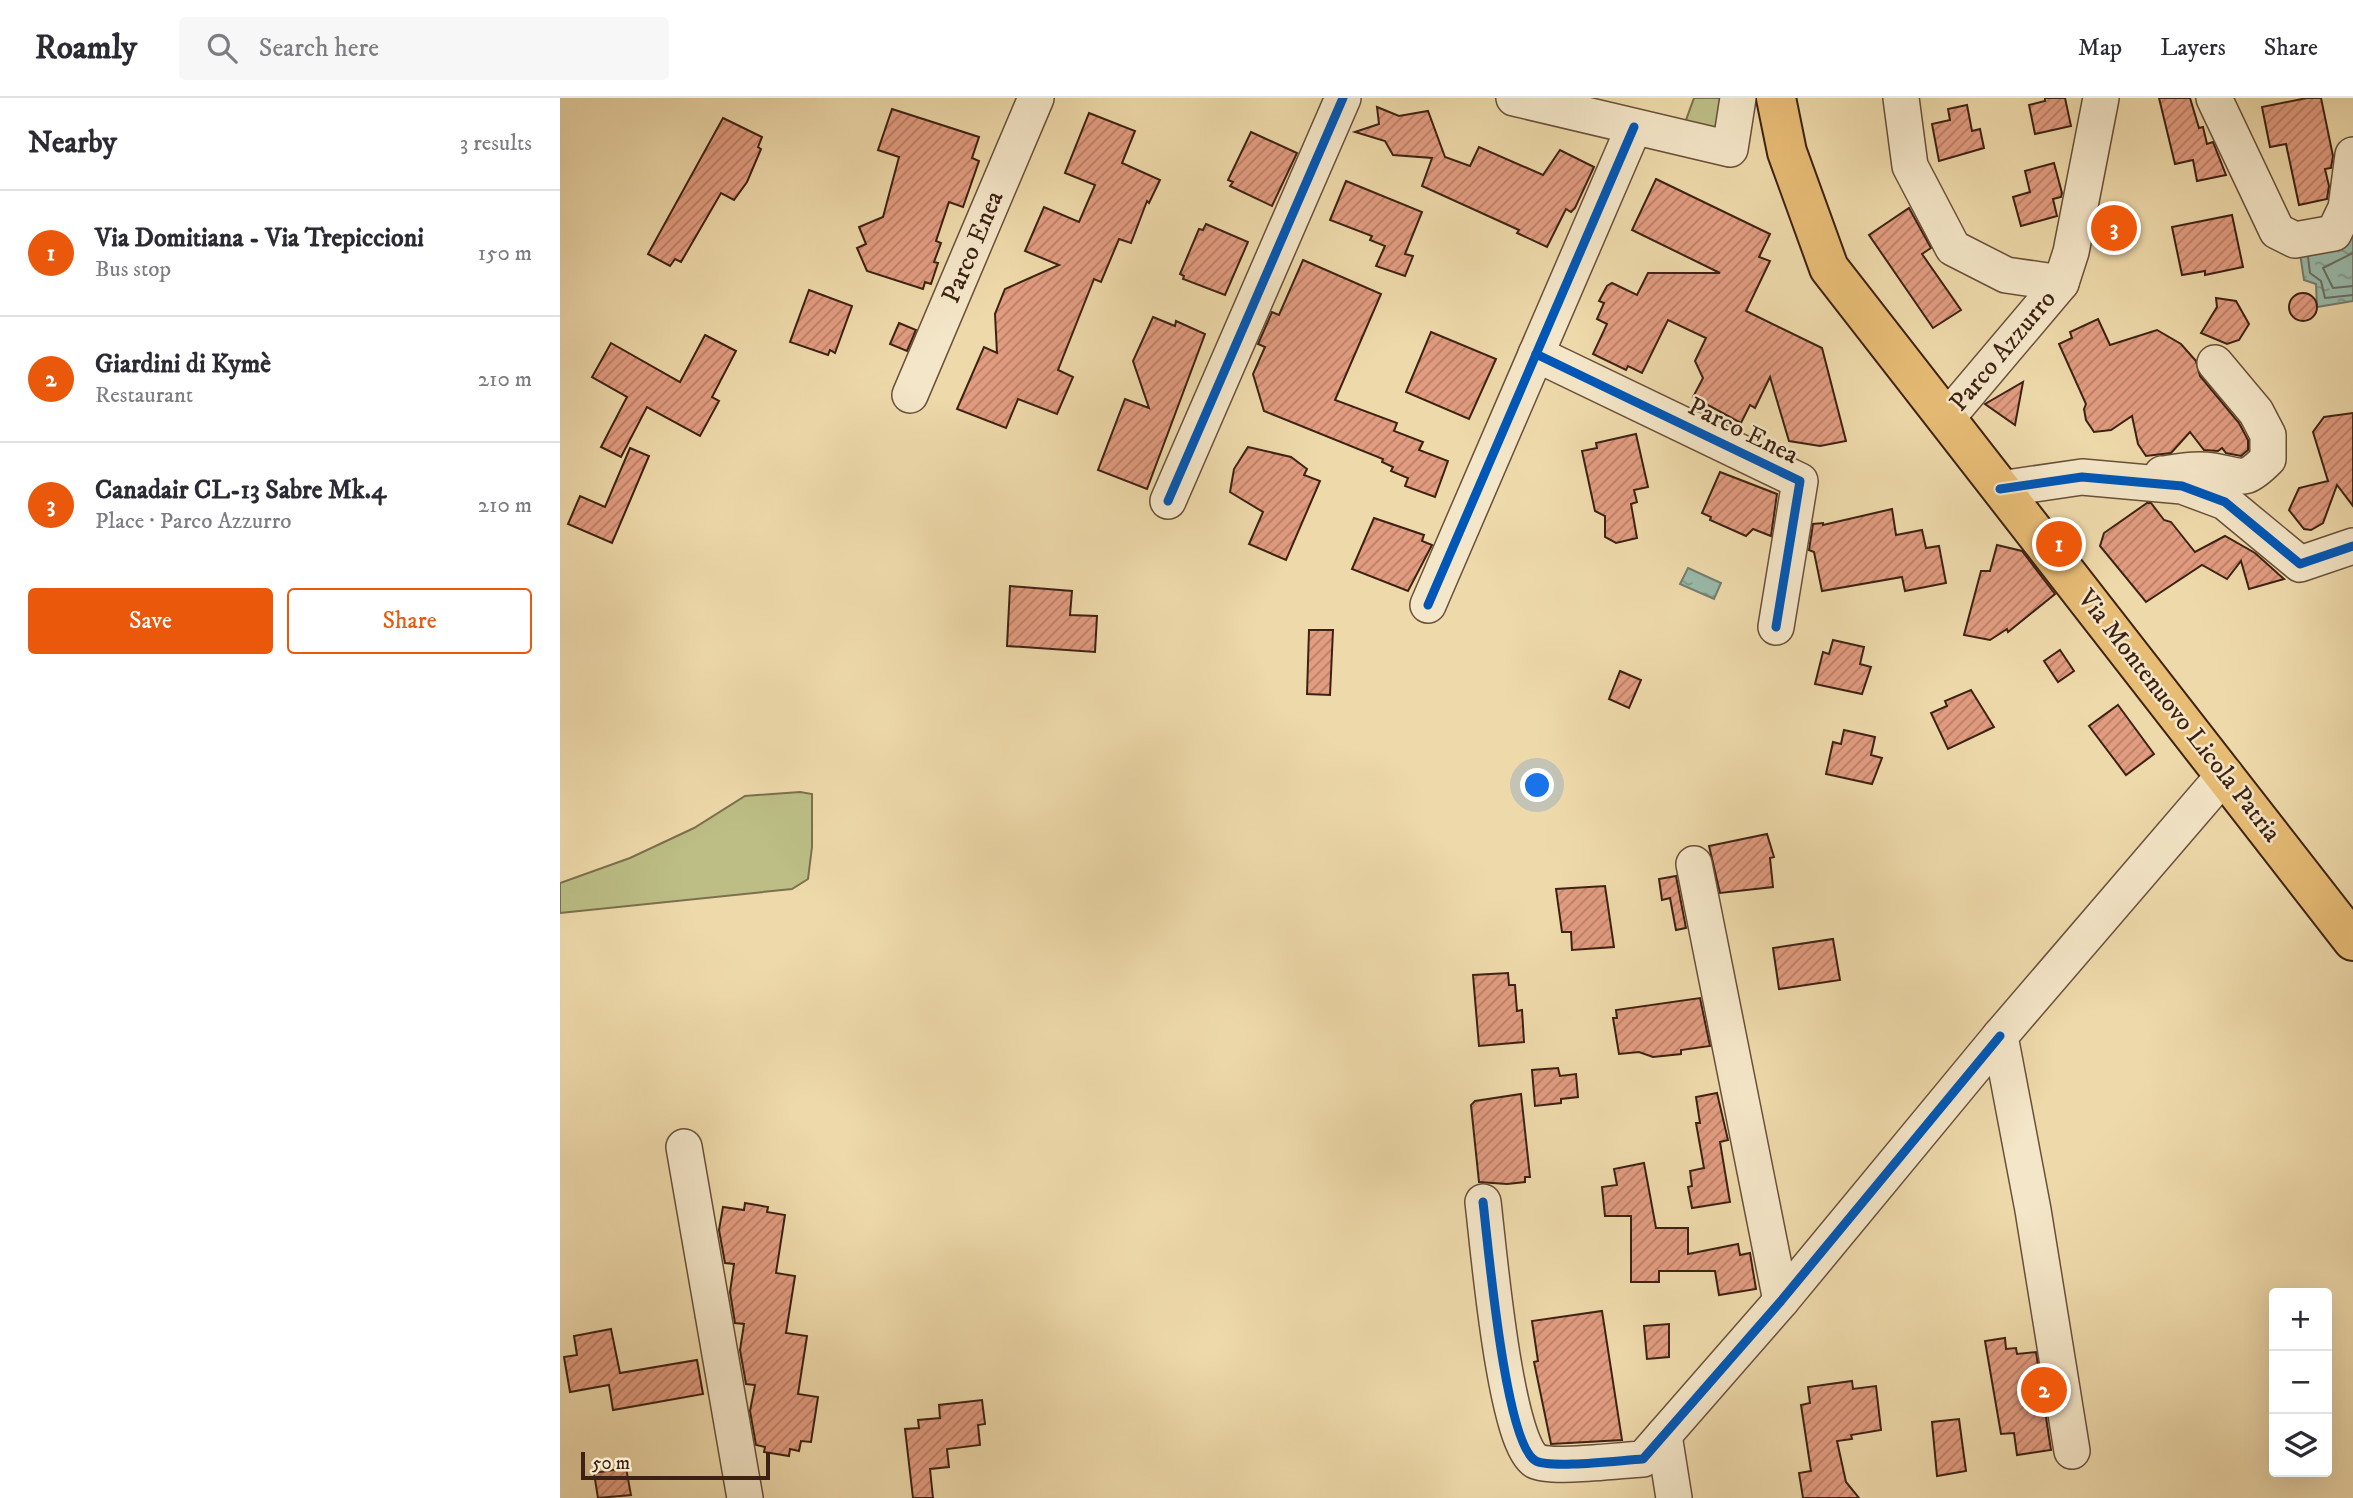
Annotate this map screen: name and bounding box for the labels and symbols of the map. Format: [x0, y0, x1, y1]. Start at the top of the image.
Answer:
street label: Parco Enea [935, 186, 1011, 308]
pin: 3 [2091, 202, 2137, 254]
street label: Parco Azzurro [1943, 283, 2063, 419]
street label: Parco Enea [1682, 390, 1804, 472]
pin: 1 [2036, 518, 2082, 570]
street label: Via Montenuovo Licola Patria [2069, 582, 2288, 849]
your location [1520, 768, 1554, 802]
pin: 2 [2021, 1364, 2067, 1416]
scale bar [581, 1449, 770, 1481]

